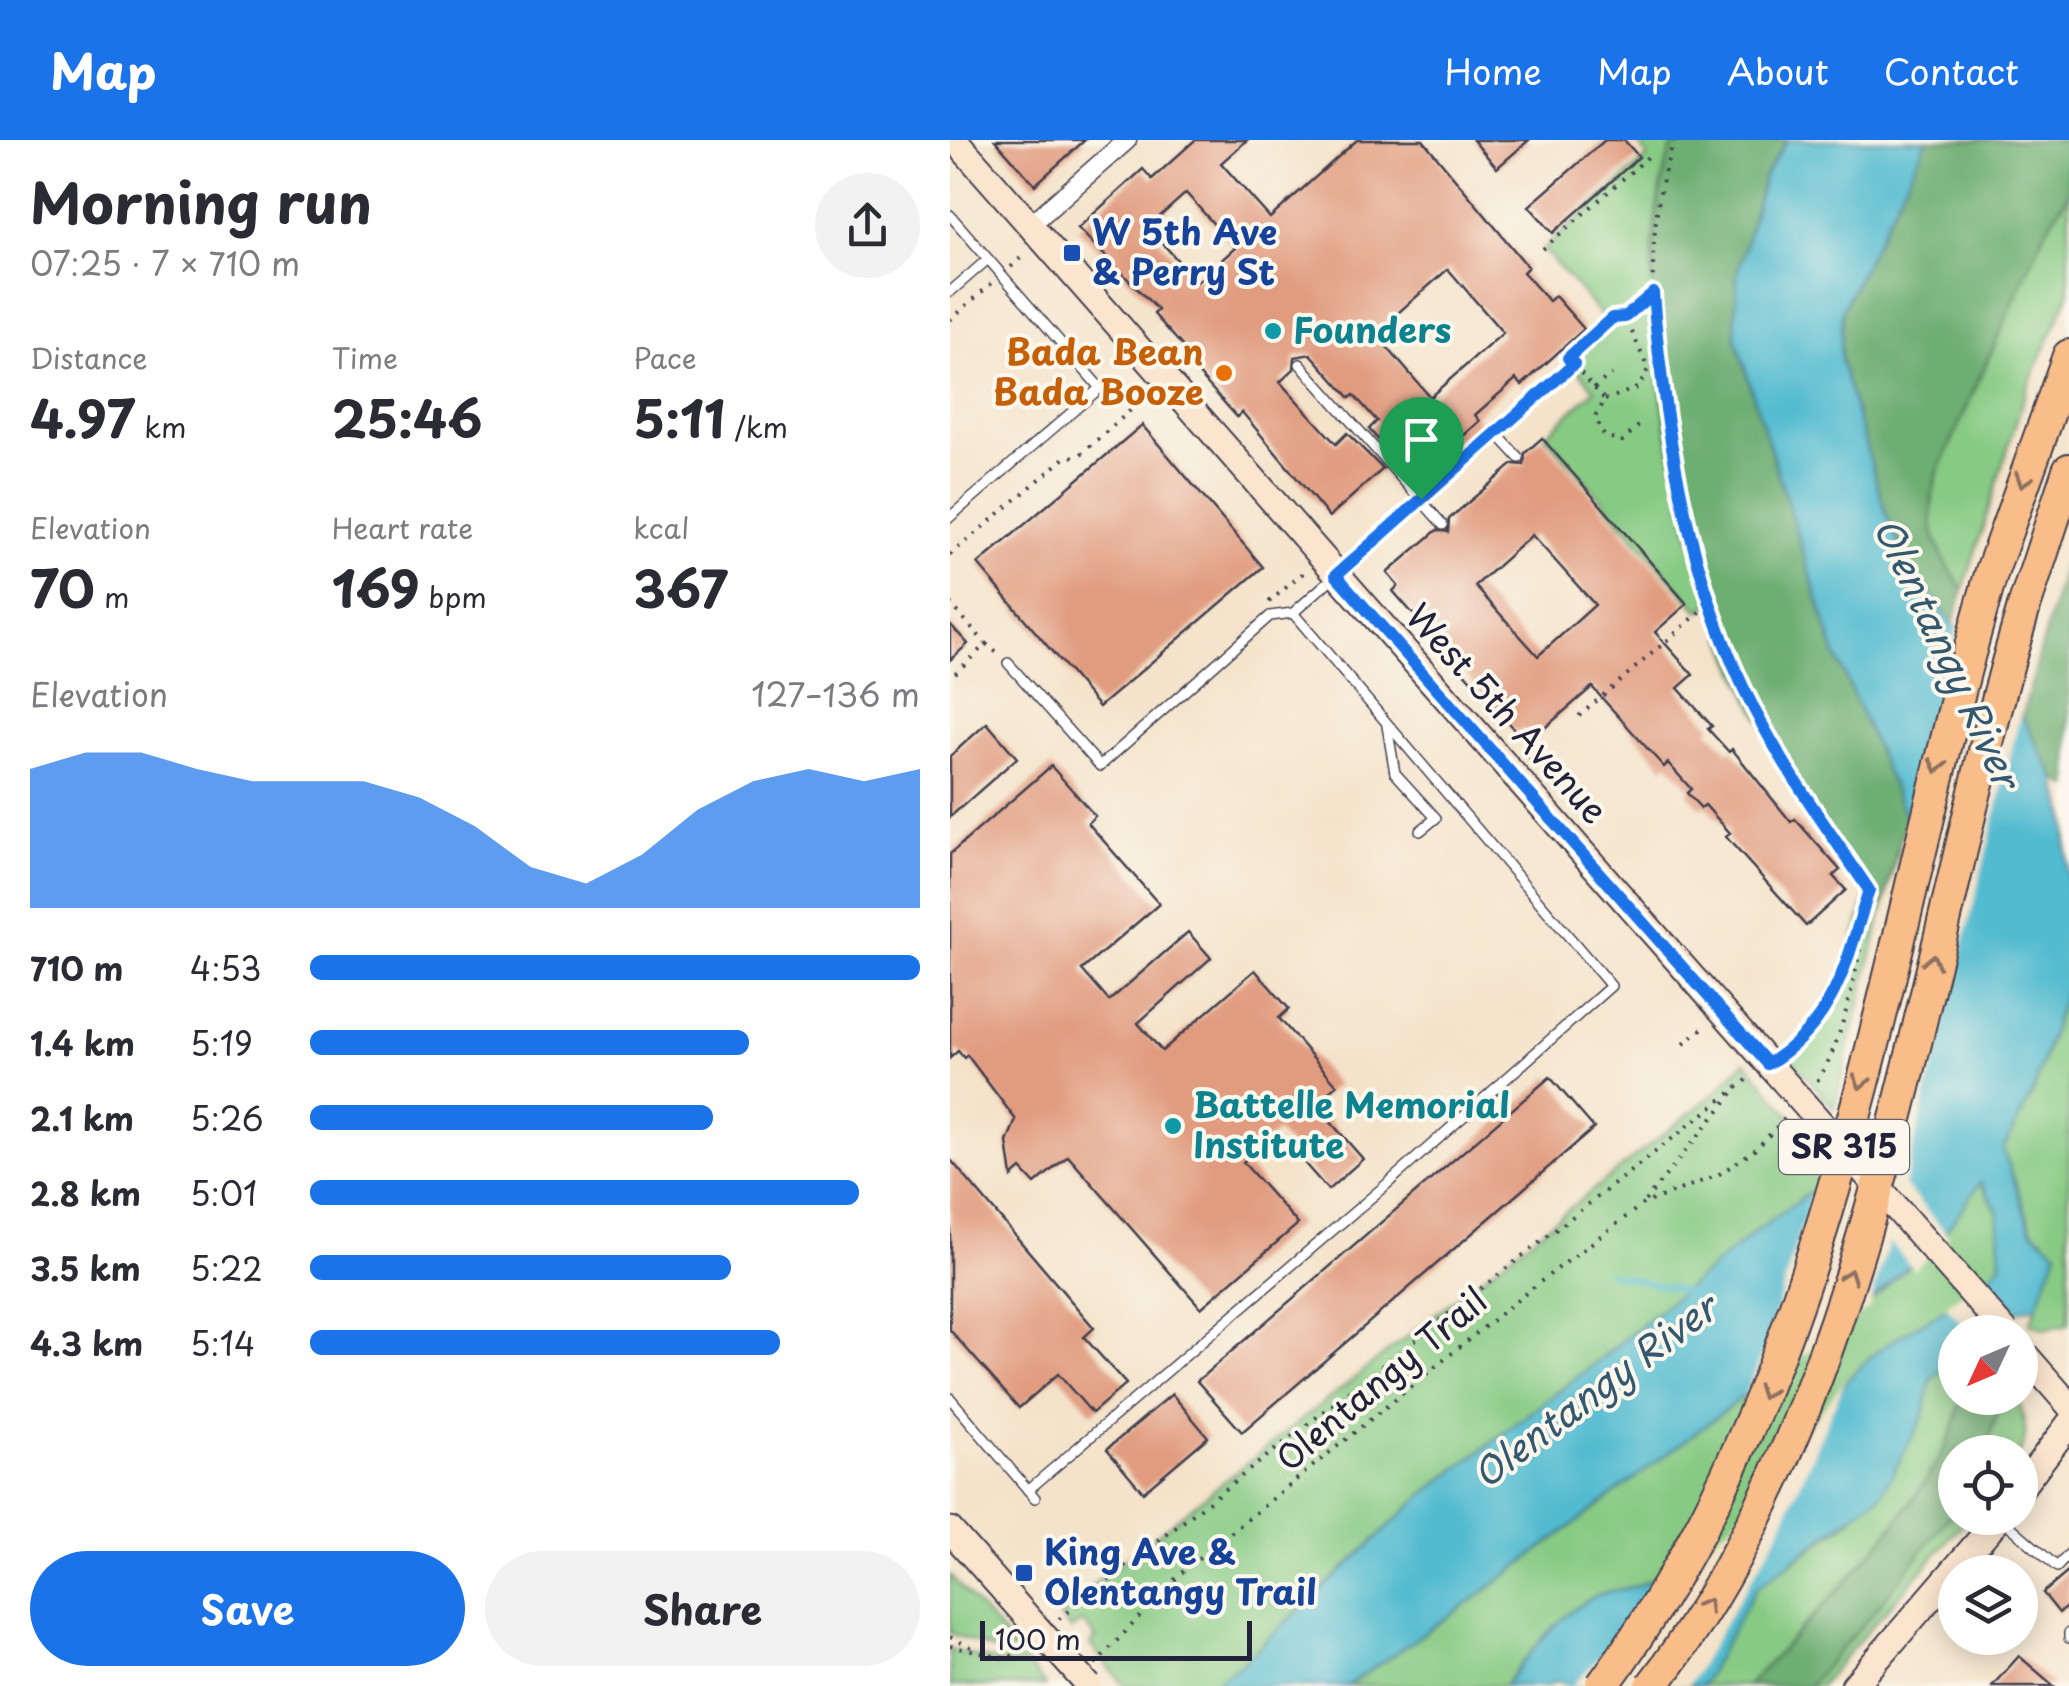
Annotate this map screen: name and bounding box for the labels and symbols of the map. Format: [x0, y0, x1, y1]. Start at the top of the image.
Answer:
place label: W 5th Ave & Perry St [1092, 204, 1277, 297]
marker: W 5th Ave & Perry St [1061, 242, 1083, 264]
place label: Founders [1293, 302, 1451, 355]
marker: Founders [1262, 320, 1284, 342]
place label: Bada Bean Bada Booze [993, 324, 1204, 417]
marker: Bada Bean Bada Booze [1213, 362, 1235, 384]
pin [1379, 397, 1464, 500]
one-way arrow [2014, 471, 2035, 488]
water label: Olentangy River [1861, 507, 2038, 801]
street label: West 5th Avenue [1394, 590, 1621, 834]
one-way arrow [1929, 757, 1950, 774]
one-way arrow [1920, 953, 1941, 970]
one-way arrow [1852, 1073, 1873, 1090]
place label: Battelle Memorial Institute [1193, 1077, 1510, 1170]
marker: Battelle Memorial Institute [1162, 1115, 1184, 1137]
road number: SR 315 [1779, 1120, 1909, 1174]
one-way arrow [1838, 1268, 1858, 1285]
street label: Olentangy Trail [1263, 1273, 1498, 1483]
water label: Olentangy River [1459, 1276, 1731, 1501]
north arrow [1938, 1315, 2038, 1415]
one-way arrow [1756, 1383, 1777, 1400]
place label: King Ave & Olentangy Trail [1044, 1524, 1317, 1617]
marker: King Ave & Olentangy Trail [1013, 1562, 1035, 1584]
one-way arrow [1693, 1597, 1713, 1615]
scale bar [980, 1616, 1252, 1660]

